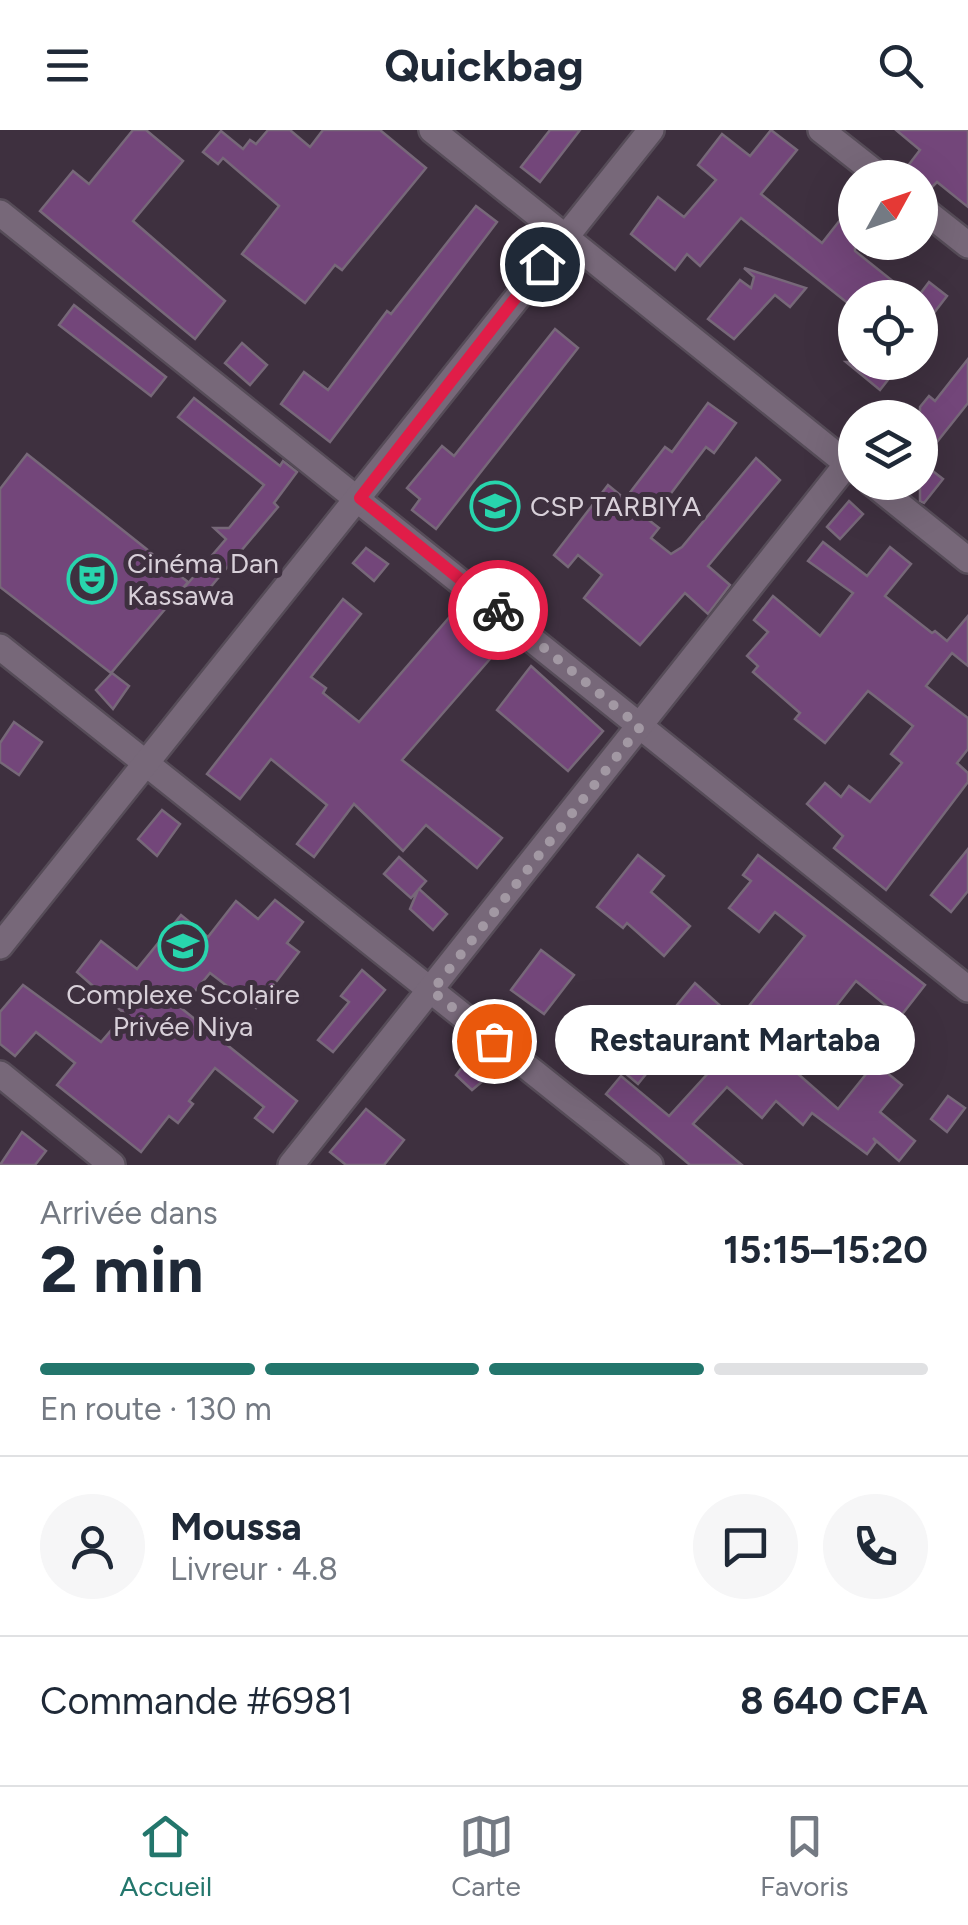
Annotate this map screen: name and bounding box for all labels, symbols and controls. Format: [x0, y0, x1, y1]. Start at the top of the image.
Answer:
icon: menu [40, 38, 95, 93]
text: Quickbag [384, 38, 584, 92]
icon: search [873, 38, 928, 93]
north arrow [838, 160, 938, 260]
map controls [838, 160, 938, 500]
pin [500, 222, 585, 307]
icon: home [515, 237, 570, 292]
button: locate [838, 280, 938, 380]
button: layers [838, 400, 938, 500]
school or university icon: CSP TARBIYA [469, 480, 521, 532]
place label: CSP TARBIYA [530, 489, 701, 523]
place label: Cinéma Dan Kassawa [127, 546, 279, 612]
theatre icon: Cinéma Dan Kassawa [66, 553, 118, 605]
courier [448, 560, 548, 660]
icon: bike [471, 583, 526, 638]
school or university icon: Complexe Scolaire Privée Niya [157, 920, 209, 972]
place label: Complexe Scolaire Privée Niya [66, 977, 300, 1043]
pin [452, 999, 537, 1084]
callout: Restaurant Martaba [554, 1006, 914, 1076]
icon: bag [467, 1014, 522, 1069]
text: Restaurant Martaba [589, 1021, 881, 1059]
text: Arrivée dans [40, 1194, 218, 1232]
text: 15:15–15:20 [723, 1227, 928, 1273]
text: 2 min [40, 1230, 204, 1308]
text: En route · 130 m [40, 1390, 272, 1428]
button: person [40, 1494, 145, 1599]
button: chat [693, 1494, 798, 1599]
button: phone [823, 1494, 928, 1599]
text: Moussa [170, 1504, 302, 1550]
text: Livreur · 4.8 [170, 1550, 338, 1588]
text: Commande #6981 [40, 1678, 353, 1724]
text: 8 640 CFA [740, 1678, 928, 1724]
tab: Accueil [120, 1809, 212, 1903]
tab: Carte [451, 1809, 521, 1903]
tab: Favoris [760, 1809, 848, 1903]

